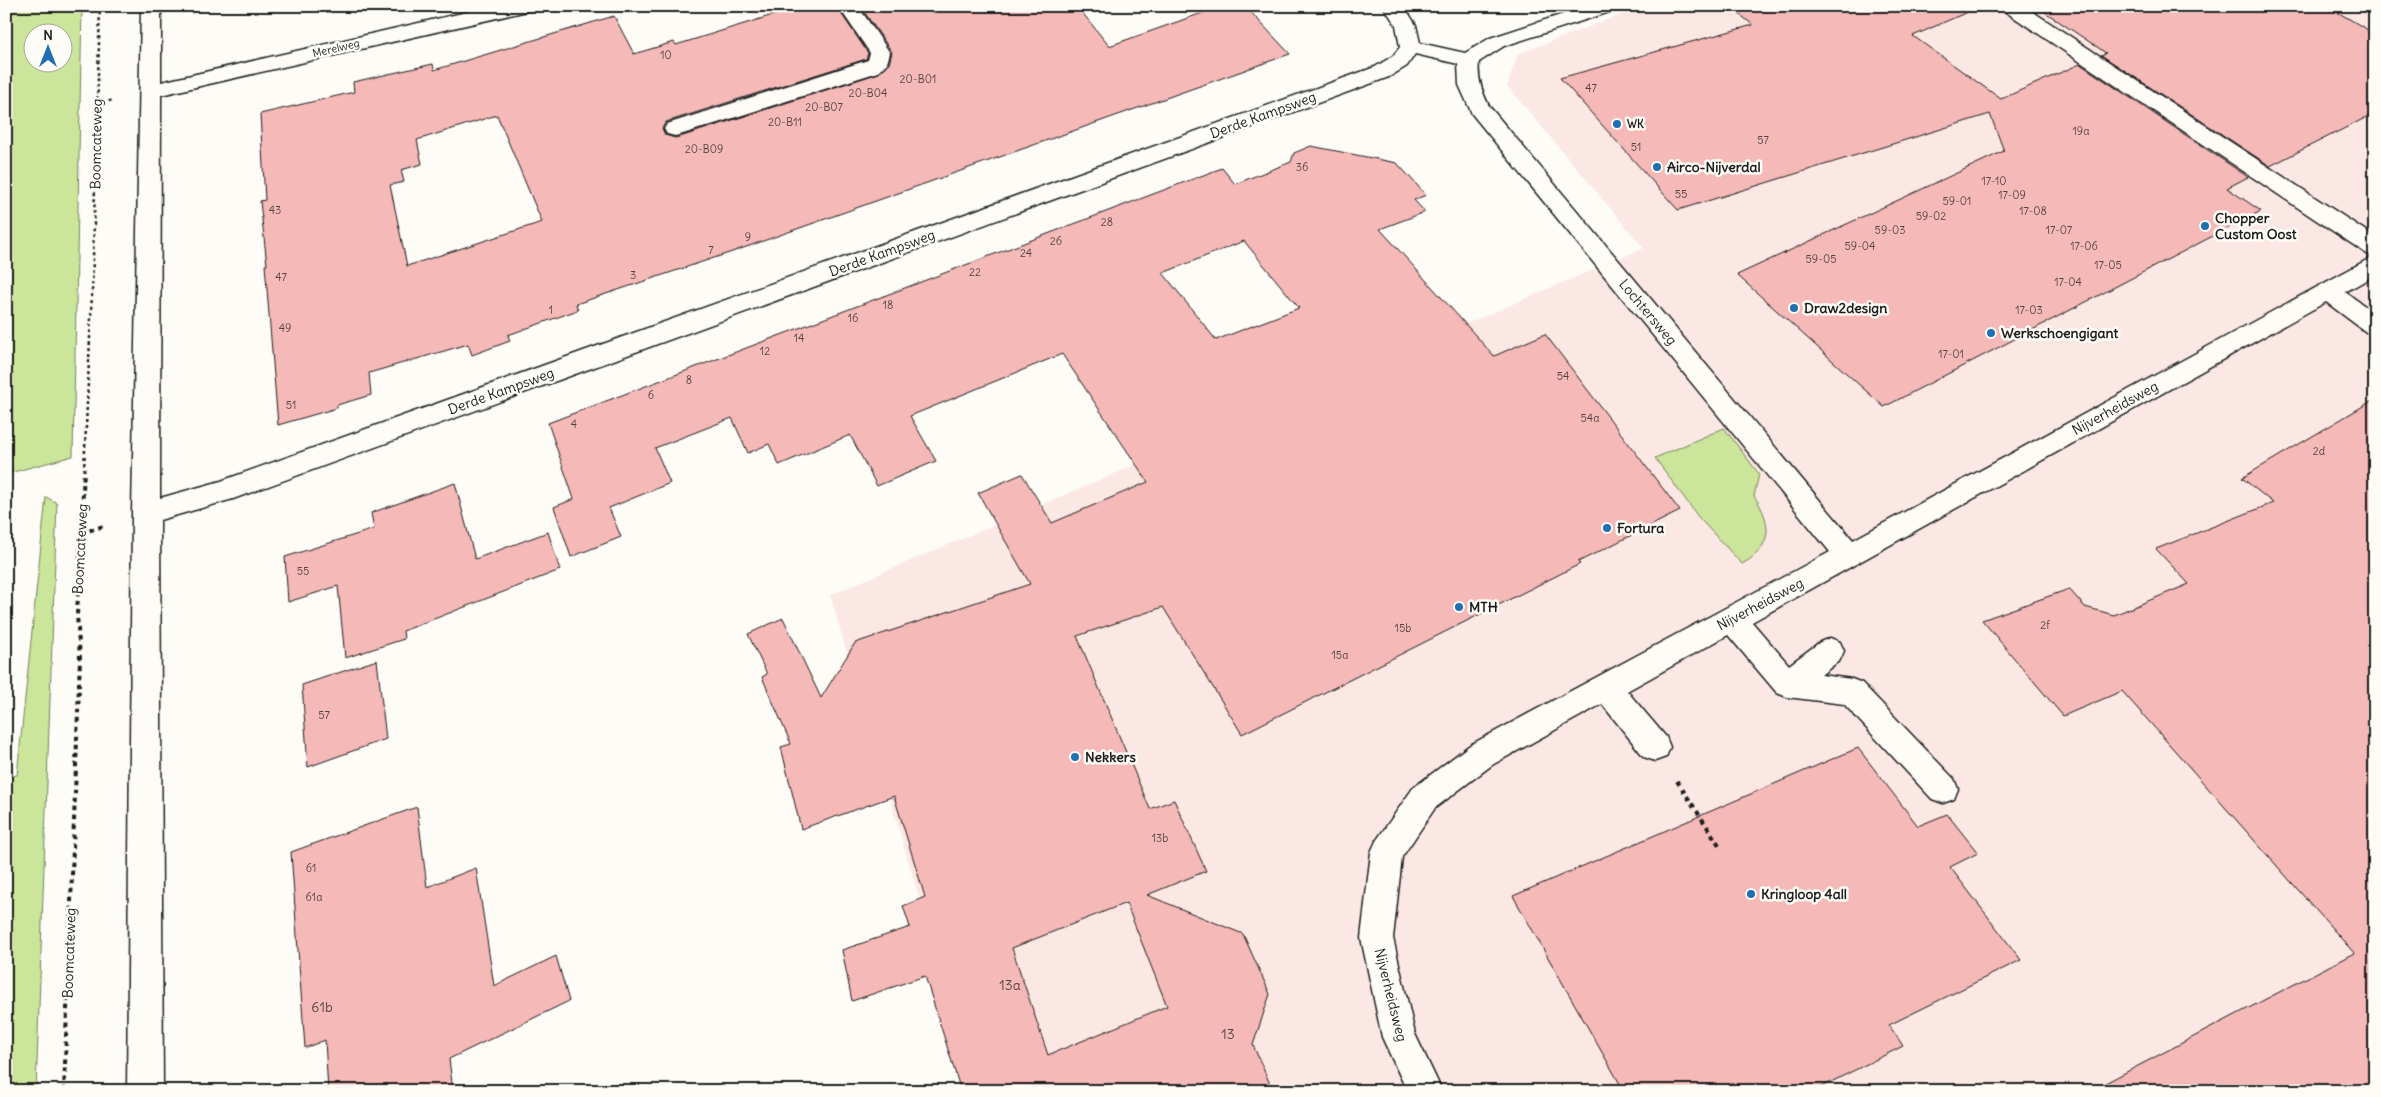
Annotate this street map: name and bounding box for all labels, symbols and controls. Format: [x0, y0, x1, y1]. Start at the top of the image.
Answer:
north arrow [22, 22, 72, 72]
text: N [43, 26, 53, 44]
street label: Merelweg [311, 36, 361, 60]
house number: 10 [660, 48, 672, 62]
house number: 20-B01 [900, 72, 936, 86]
house number: 47 [1585, 81, 1597, 95]
house number: 20-B04 [849, 86, 887, 100]
street label: Derde Kampsweg [1207, 87, 1319, 143]
street label: Boomcateweg [86, 99, 106, 189]
house number: 20-B07 [805, 100, 843, 114]
house number: 20-B11 [768, 115, 802, 129]
place label: WK [1627, 117, 1644, 131]
marker: WK [1611, 118, 1623, 130]
house number: 19a [2073, 124, 2089, 138]
house number: 57 [1757, 133, 1769, 147]
house number: 51 [1631, 140, 1641, 154]
house number: 20-B09 [685, 142, 723, 156]
place label: Airco-Nijverdal [1667, 158, 1761, 176]
house number: 36 [1296, 160, 1308, 174]
marker: Airco-Nijverdal [1651, 161, 1663, 173]
house number: 17-10 [1981, 174, 2007, 188]
house number: 55 [1675, 187, 1687, 201]
house number: 17-09 [1998, 188, 2026, 202]
house number: 59-01 [1943, 194, 1971, 208]
house number: 43 [269, 203, 281, 217]
house number: 17-08 [2019, 204, 2047, 218]
house number: 59-02 [1916, 209, 1946, 223]
place label: Chopper Custom Oost [2215, 209, 2297, 243]
house number: 28 [1101, 215, 1113, 229]
marker: Chopper Custom Oost [2199, 220, 2211, 232]
house number: 59-03 [1875, 223, 1905, 237]
house number: 17-07 [2046, 223, 2073, 237]
street label: Derde Kampsweg [826, 225, 938, 281]
house number: 9 [745, 230, 751, 244]
house number: 26 [1050, 234, 1062, 248]
house number: 59-04 [1845, 239, 1875, 253]
house number: 17-06 [2070, 239, 2098, 253]
house number: 7 [708, 243, 714, 257]
house number: 24 [1020, 246, 1032, 260]
house number: 59-05 [1806, 252, 1836, 266]
house number: 17-05 [2094, 258, 2122, 272]
house number: 22 [969, 265, 981, 279]
house number: 3 [630, 268, 636, 282]
house number: 47 [275, 270, 287, 284]
street label: Lochtersweg [1615, 275, 1681, 349]
house number: 17-04 [2054, 275, 2082, 289]
house number: 18 [883, 298, 893, 312]
place label: Draw2design [1804, 299, 1887, 317]
marker: Draw2design [1788, 302, 1800, 314]
house number: 1 [549, 303, 553, 317]
house number: 17-03 [2015, 303, 2043, 317]
house number: 16 [848, 311, 858, 325]
house number: 49 [279, 321, 291, 335]
place label: Werkschoengigant [2001, 324, 2118, 342]
marker: Werkschoengigant [1985, 327, 1997, 339]
house number: 14 [794, 331, 804, 345]
house number: 12 [760, 344, 770, 358]
house number: 17-01 [1938, 347, 1964, 361]
street label: Derde Kampsweg [445, 363, 557, 419]
house number: 54 [1557, 369, 1569, 383]
house number: 8 [686, 373, 692, 387]
street label: Nijverheidsweg [2069, 377, 2161, 439]
house number: 6 [648, 388, 654, 402]
house number: 51 [286, 398, 296, 412]
house number: 54a [1581, 411, 1599, 425]
house number: 4 [571, 417, 577, 431]
house number: 2d [2313, 444, 2326, 458]
street label: Boomcateweg [69, 503, 91, 595]
place label: Fortura [1617, 519, 1664, 537]
marker: Fortura [1601, 522, 1613, 534]
house number: 55 [297, 564, 309, 578]
street label: Nijverheidsweg [1714, 574, 1806, 634]
place label: MTH [1469, 598, 1498, 616]
marker: MTH [1453, 601, 1465, 613]
house number: 2f [2040, 618, 2050, 632]
house number: 15b [1395, 621, 1411, 635]
house number: 15a [1332, 648, 1348, 662]
house number: 57 [318, 708, 330, 722]
place label: Nekkers [1085, 748, 1137, 766]
marker: Nekkers [1069, 751, 1081, 763]
house number: 13b [1152, 831, 1168, 845]
house number: 61 [306, 861, 316, 875]
place label: Kringloop 4all [1761, 885, 1847, 903]
marker: Kringloop 4all [1745, 888, 1757, 900]
house number: 61a [306, 890, 323, 904]
street label: Boomcateweg [58, 907, 80, 999]
street label: Nijverheidsweg [1371, 946, 1411, 1044]
house number: 13a [999, 976, 1021, 994]
house number: 61b [311, 998, 333, 1016]
house number: 13 [1221, 1025, 1235, 1043]

